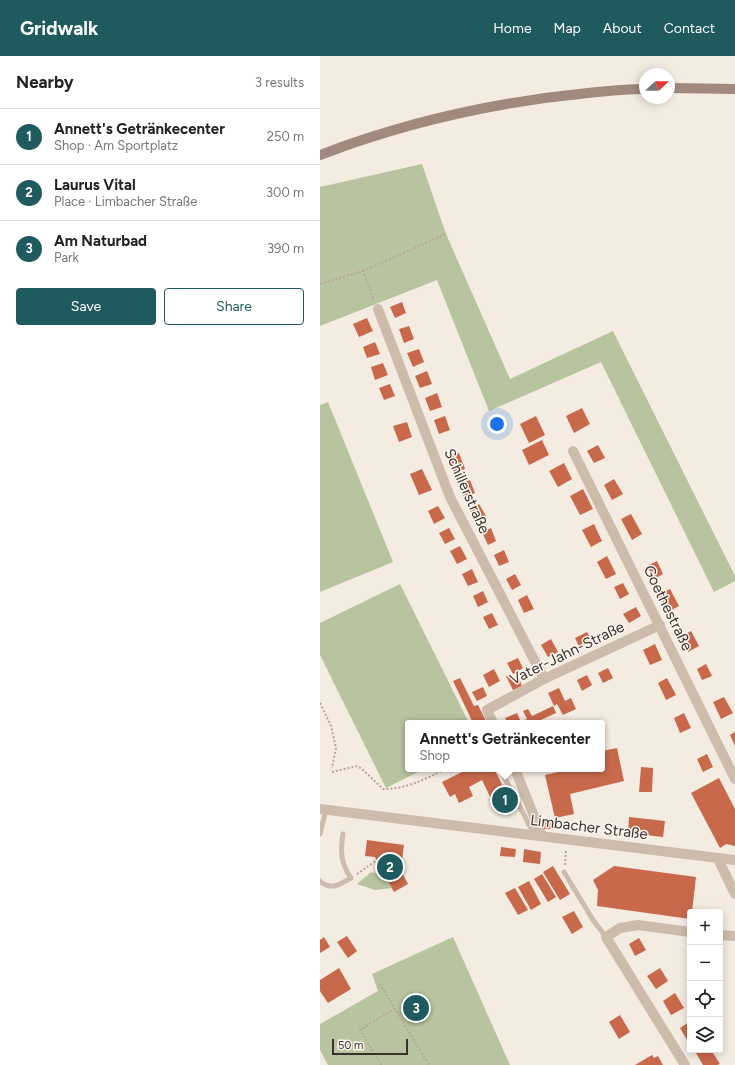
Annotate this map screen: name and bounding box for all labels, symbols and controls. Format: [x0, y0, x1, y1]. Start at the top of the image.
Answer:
text: Gridwalk [20, 17, 98, 40]
text: Home [493, 20, 532, 37]
text: Map [554, 20, 581, 37]
text: About [603, 20, 642, 37]
text: Contact [664, 20, 715, 37]
north arrow [639, 68, 675, 104]
text: Nearby [16, 72, 74, 92]
text: 3 results [255, 75, 304, 90]
text: Annett's Getränkecenter [54, 120, 225, 138]
text: 1 [26, 129, 32, 144]
text: 250 m [267, 129, 304, 144]
text: Shop · Am Sportplatz [54, 138, 178, 153]
text: Laurus Vital [54, 176, 136, 194]
text: 2 [25, 185, 33, 200]
text: 300 m [266, 185, 304, 200]
text: Place · Limbacher Straße [54, 194, 197, 209]
text: Am Naturbad [54, 232, 147, 250]
text: 3 [25, 241, 33, 256]
text: 390 m [267, 241, 304, 256]
text: Park [54, 250, 79, 265]
button: Save [16, 288, 156, 325]
button: Share [164, 288, 304, 325]
your location [487, 414, 507, 434]
street label: Schillerstraße [440, 446, 494, 536]
street label: Goethestraße [640, 562, 696, 654]
street label: Vater-Jahn-Straße [507, 617, 627, 689]
popup [405, 720, 605, 772]
text: Annett's Getränkecenter [420, 730, 590, 748]
text: Shop [420, 748, 450, 763]
pin: 1 [492, 785, 518, 815]
street label: Limbacher Straße [529, 811, 649, 843]
pin: 2 [377, 852, 403, 882]
map controls [687, 909, 723, 1053]
button: + [687, 909, 723, 945]
button: − [687, 945, 723, 981]
button: locate [687, 981, 723, 1017]
pin: 3 [403, 993, 429, 1023]
button: layers [687, 1017, 723, 1053]
scale bar [332, 1037, 408, 1056]
text: 50 m [338, 1039, 363, 1052]

